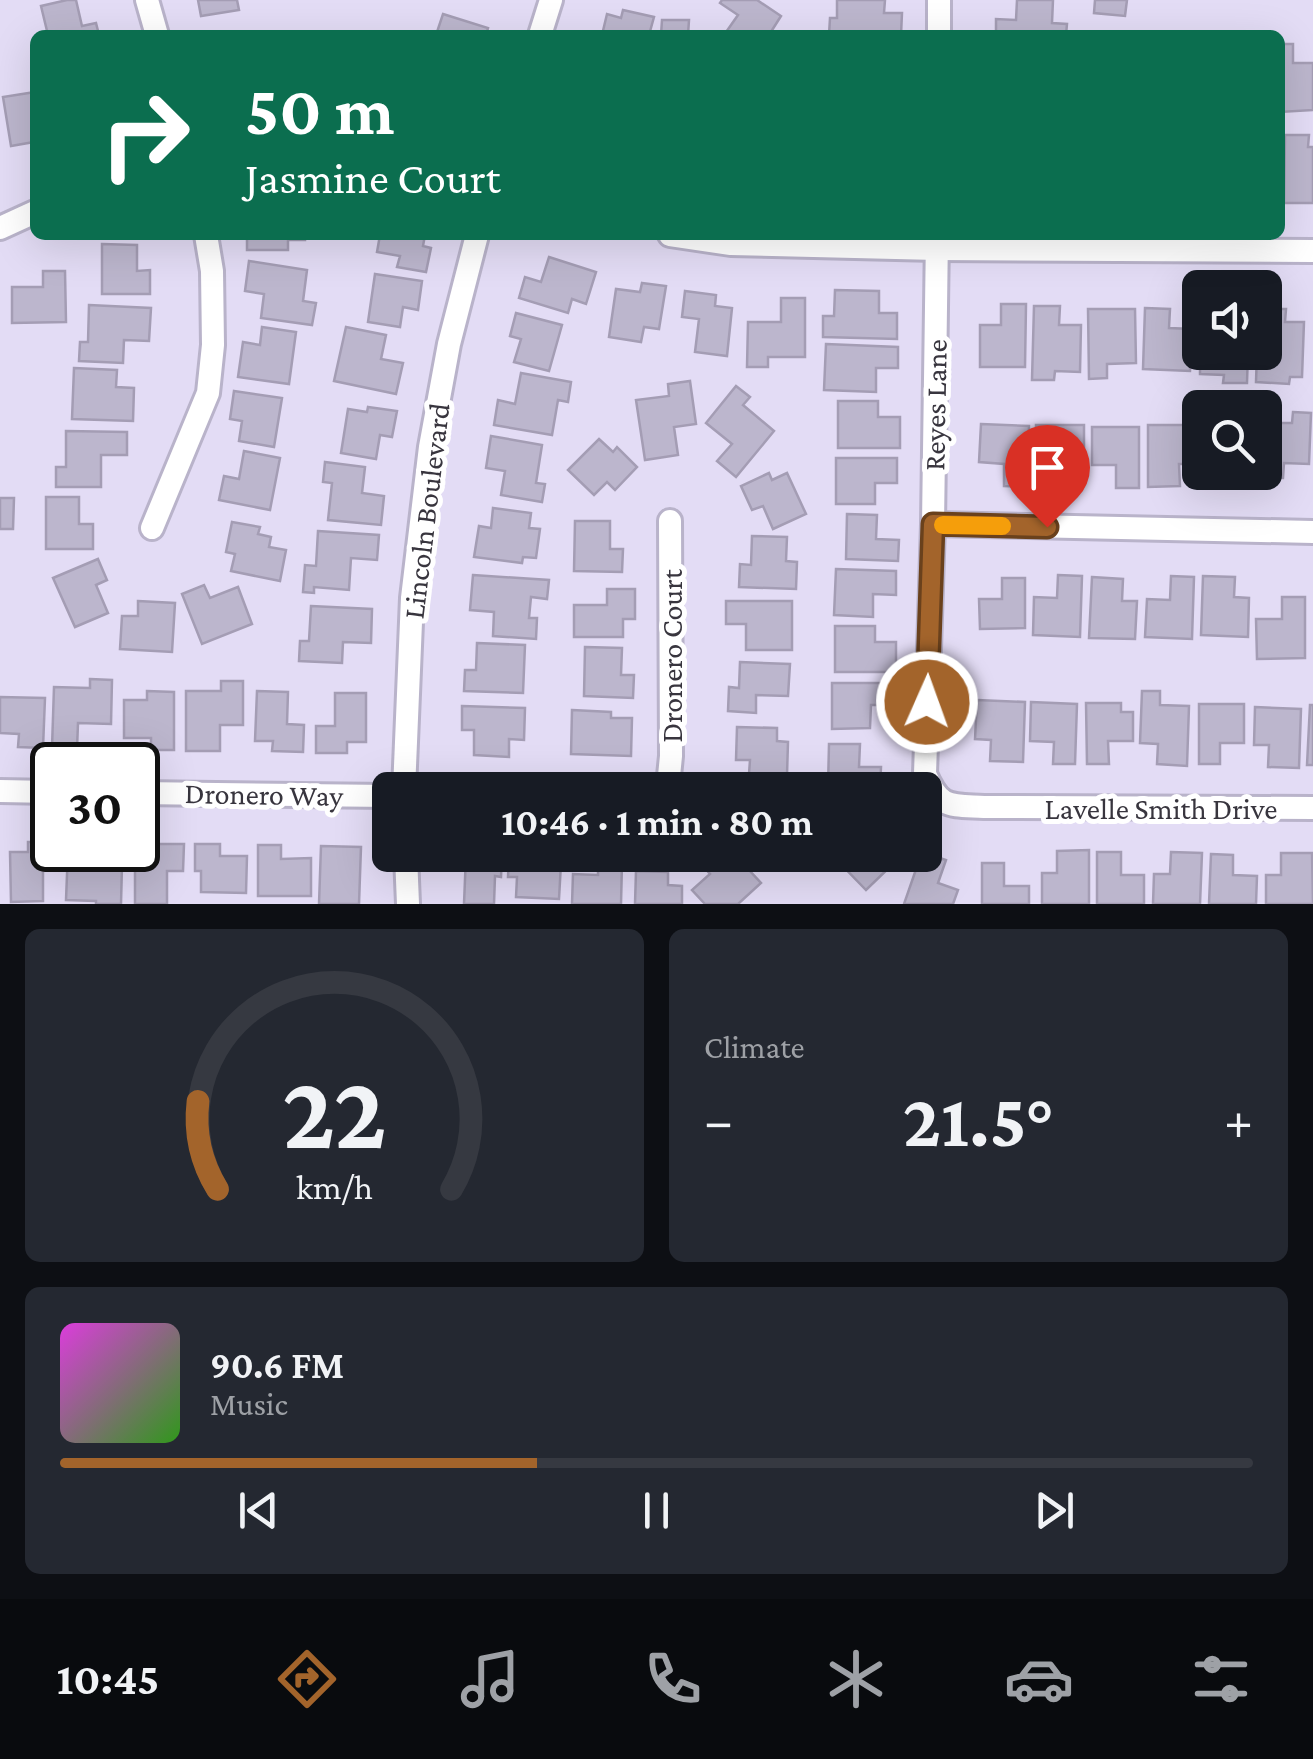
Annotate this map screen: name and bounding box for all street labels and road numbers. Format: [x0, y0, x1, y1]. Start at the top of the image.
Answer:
street label: Reyes Lane [917, 339, 954, 471]
street label: Lincoln Boulevard [396, 401, 456, 621]
street label: Dronero Court [655, 568, 688, 743]
street label: Dronero Way [184, 776, 344, 813]
street label: Lavelle Smith Drive [1045, 792, 1277, 825]

